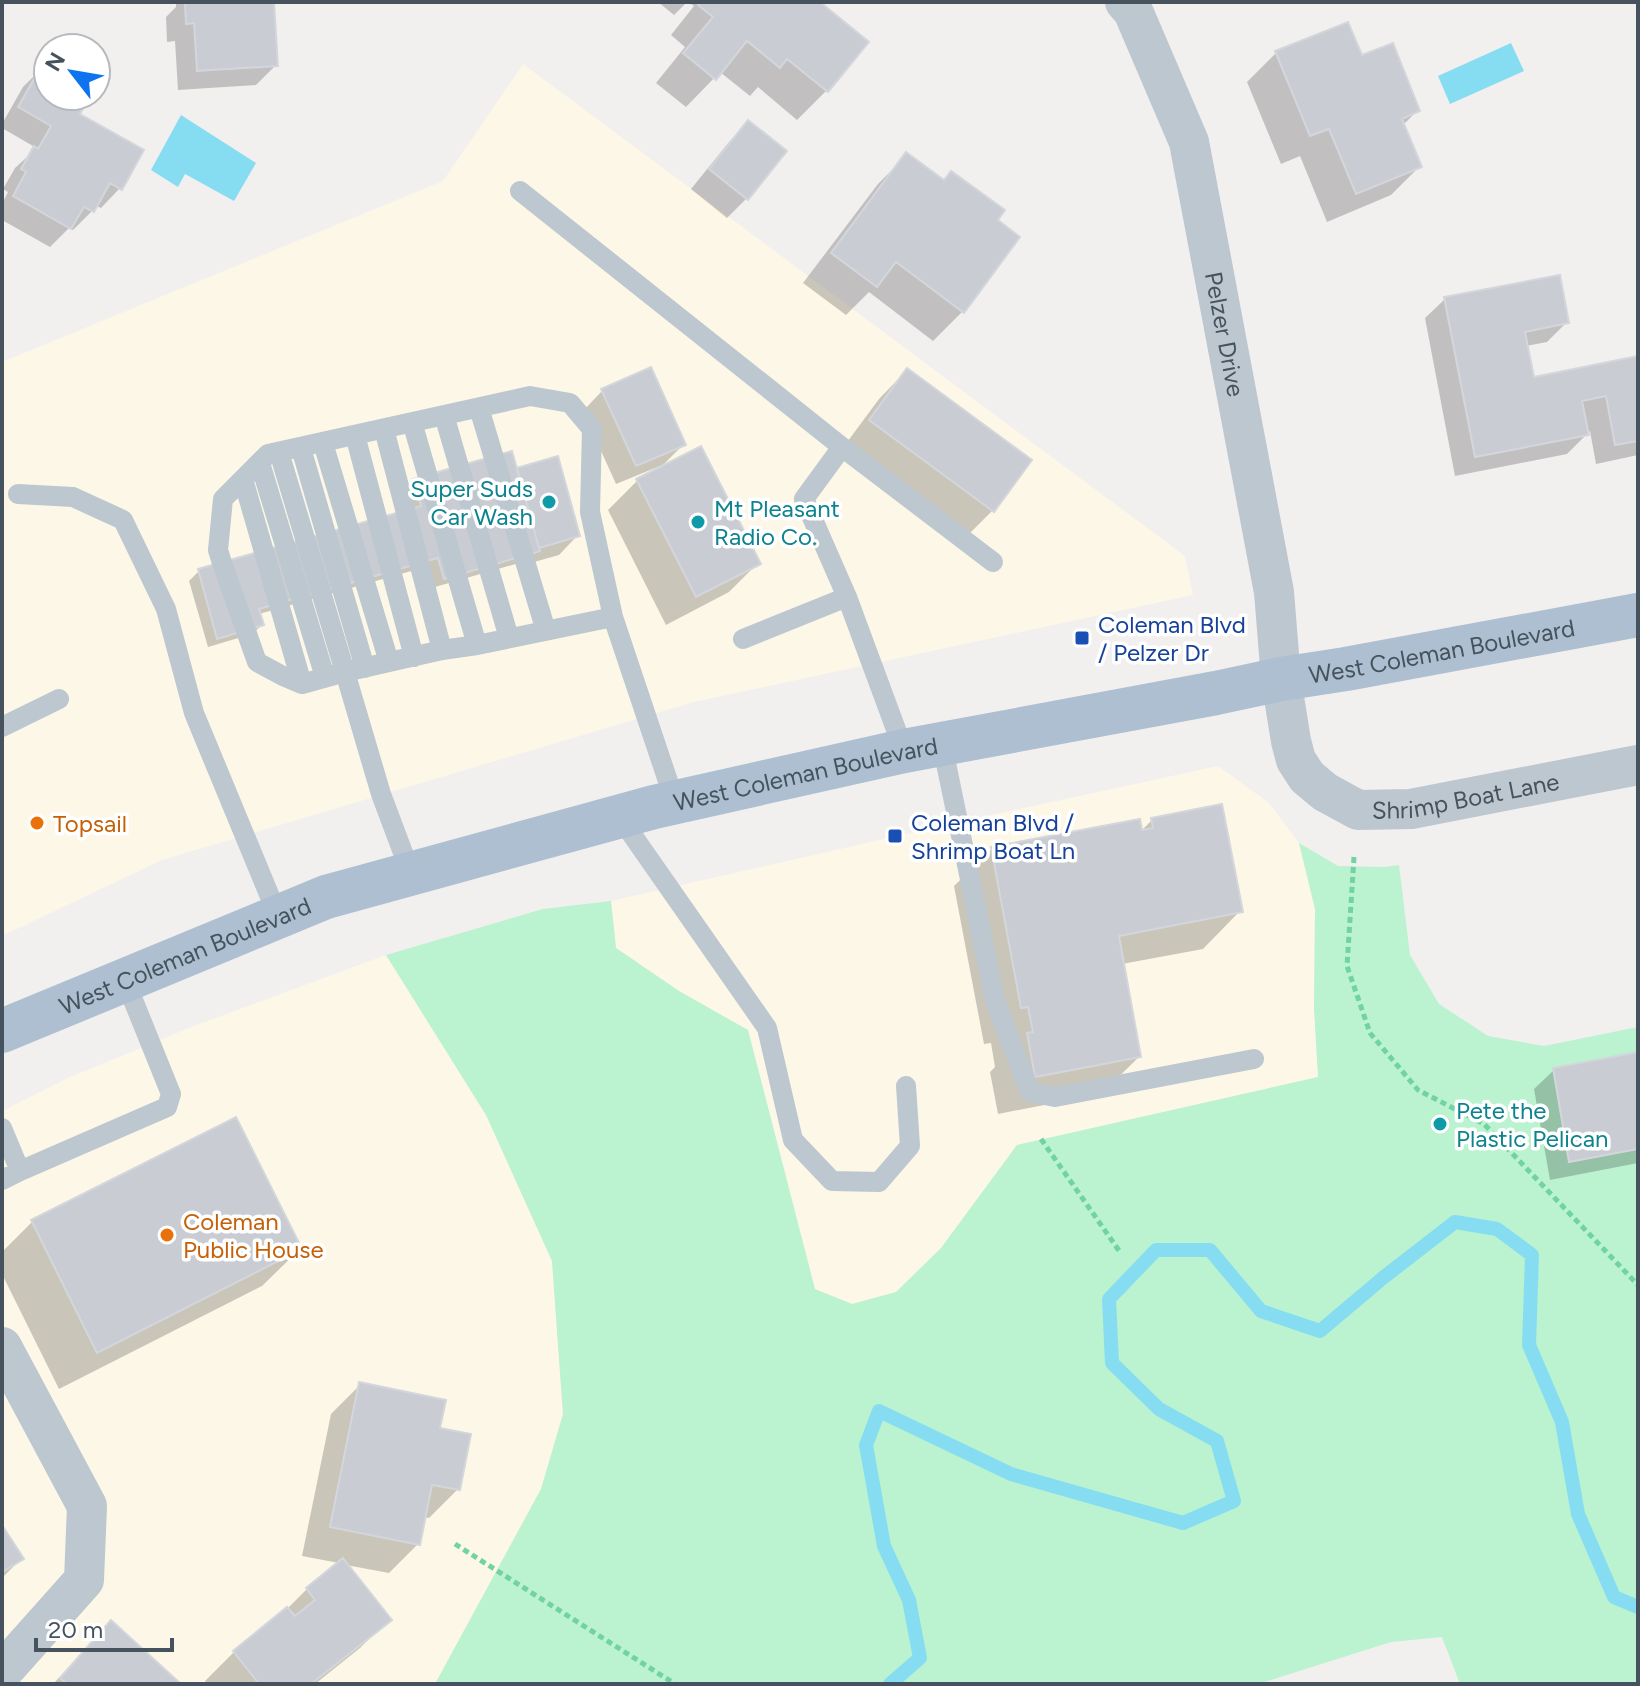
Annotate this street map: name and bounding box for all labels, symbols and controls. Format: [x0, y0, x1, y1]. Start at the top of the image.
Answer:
north arrow [32, 32, 112, 112]
text: N [39, 48, 71, 76]
street label: Pelzer Drive [1199, 269, 1251, 399]
place label: Super Suds Car Wash [410, 474, 533, 531]
marker: Super Suds Car Wash [540, 493, 558, 511]
place label: Mt Pleasant Radio Co. [714, 494, 840, 551]
marker: Mt Pleasant Radio Co. [689, 513, 707, 531]
place label: Coleman Blvd / Pelzer Dr [1098, 610, 1246, 667]
street label: West Coleman Boulevard [1307, 612, 1577, 689]
marker: Coleman Blvd / Pelzer Dr [1073, 629, 1091, 647]
street label: West Coleman Boulevard [671, 731, 940, 817]
street label: Shrimp Boat Lane [1371, 766, 1561, 824]
place label: Coleman Blvd / Shrimp Boat Ln [911, 808, 1075, 865]
place label: Topsail [53, 809, 127, 838]
marker: Topsail [28, 814, 46, 832]
marker: Coleman Blvd / Shrimp Boat Ln [886, 827, 904, 845]
street label: West Coleman Boulevard [55, 890, 315, 1020]
place label: Pete the Plastic Pelican [1456, 1096, 1608, 1153]
marker: Pete the Plastic Pelican [1431, 1115, 1449, 1133]
place label: Coleman Public House [183, 1207, 324, 1264]
marker: Coleman Public House [158, 1226, 176, 1244]
scale bar [36, 1602, 172, 1652]
text: 20 m [48, 1615, 103, 1644]

